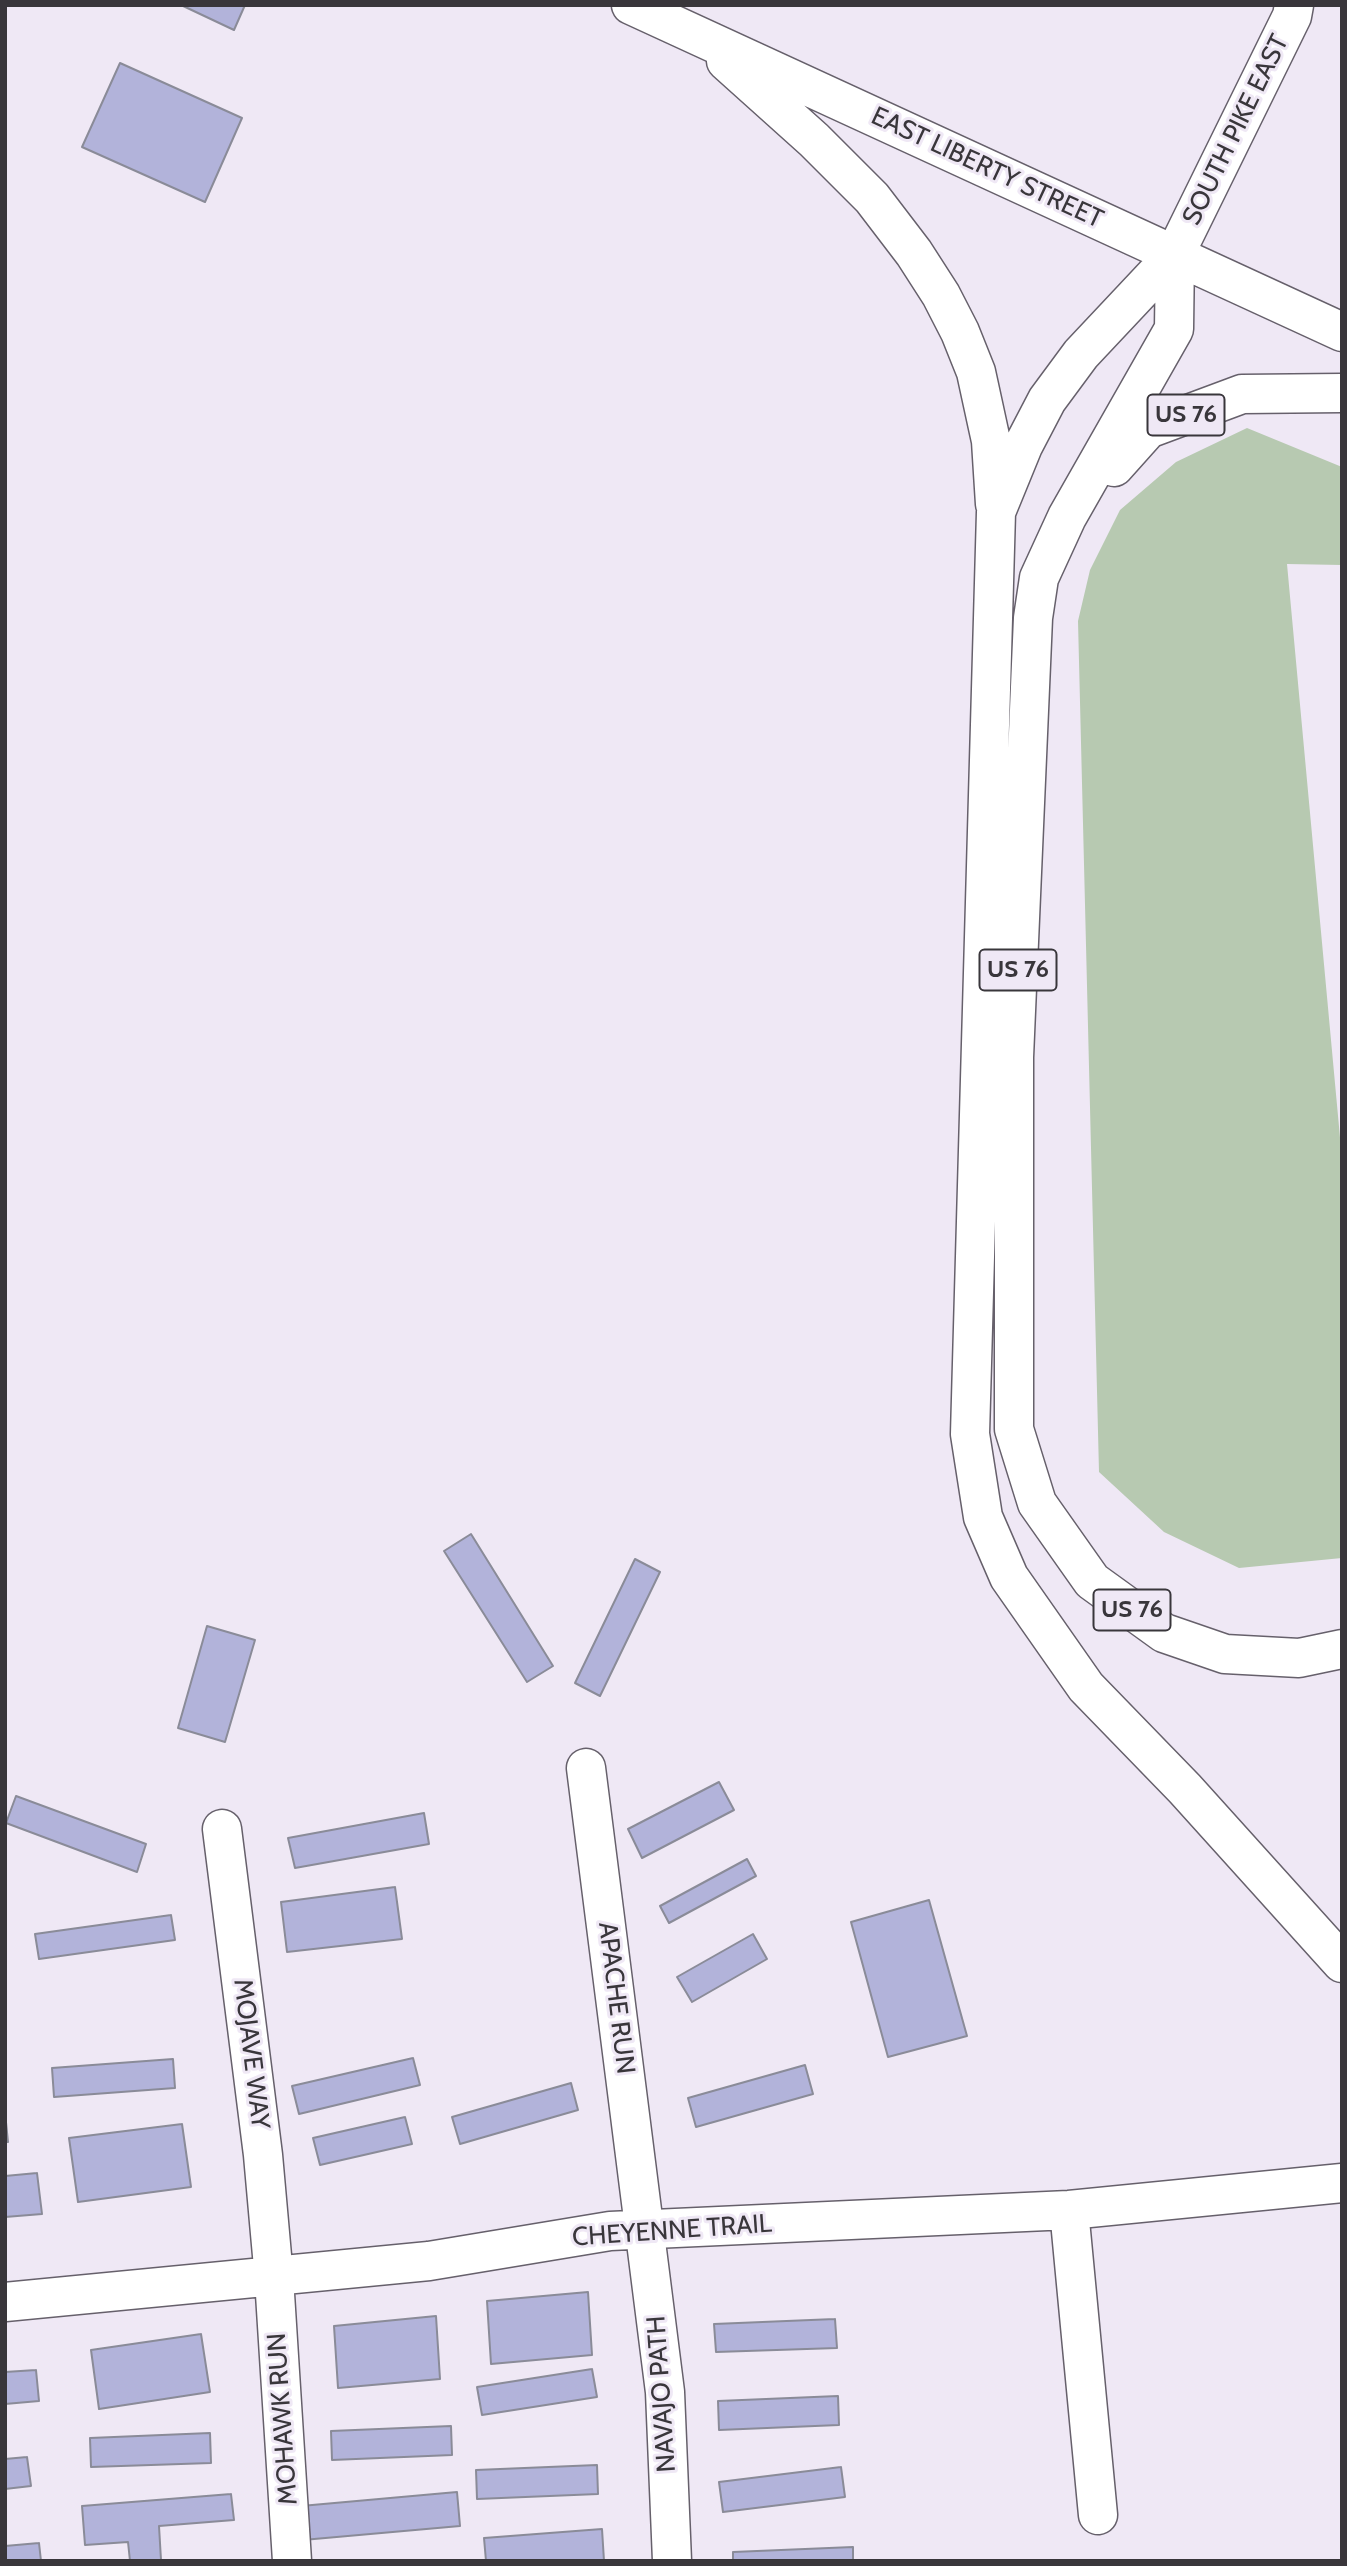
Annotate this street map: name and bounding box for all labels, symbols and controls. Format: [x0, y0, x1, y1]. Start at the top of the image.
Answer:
street label: SOUTH PIKE EAST [1176, 30, 1296, 230]
street label: EAST LIBERTY STREET [866, 101, 1108, 235]
road number: US 76 [1148, 394, 1224, 436]
road number: US 76 [979, 950, 1056, 990]
road number: US 76 [1094, 1590, 1170, 1630]
street label: APACHE RUN [591, 1920, 641, 2076]
street label: MOJAVE WAY [226, 1977, 276, 2131]
street label: CHEYENNE TRAIL [571, 2208, 773, 2254]
street label: NAVAJO PATH [641, 2315, 683, 2473]
street label: MOHAWK RUN [261, 2332, 305, 2506]

